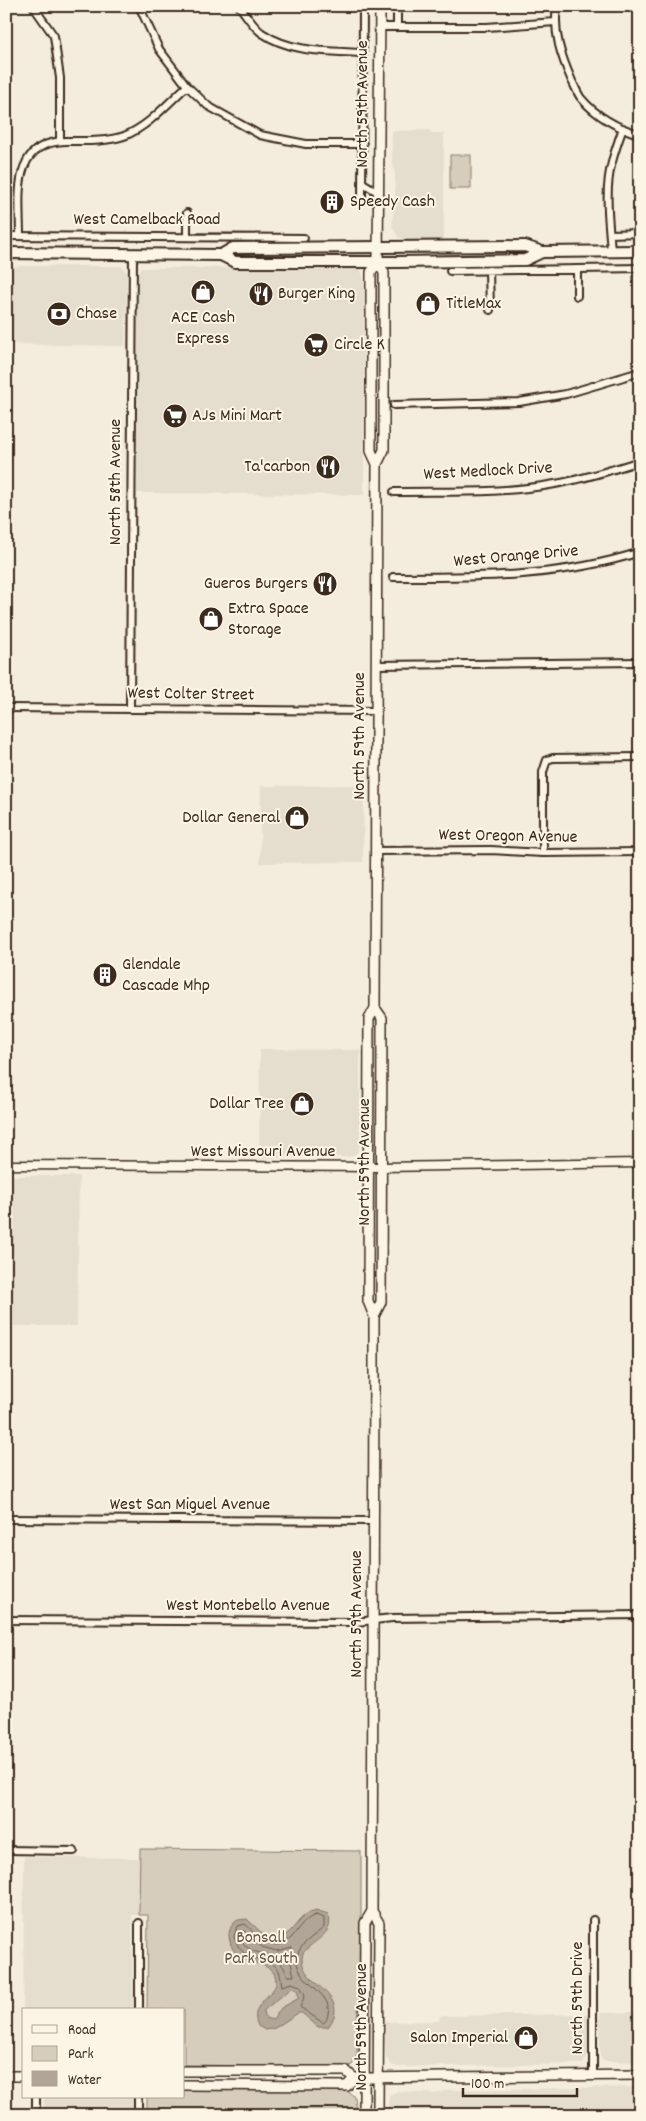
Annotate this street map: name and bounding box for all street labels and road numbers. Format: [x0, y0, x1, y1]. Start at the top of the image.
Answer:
street label: North 59th Avenue [351, 40, 376, 168]
street label: West Camelback Road [73, 208, 221, 233]
street label: North 58th Avenue [104, 419, 129, 545]
street label: West Medlock Drive [423, 456, 553, 488]
street label: West Orange Drive [453, 539, 579, 575]
street label: North 59th Avenue [348, 672, 373, 800]
street label: West Colter Street [127, 681, 255, 709]
street label: West Oregon Avenue [438, 823, 578, 851]
street label: North 59th Avenue [353, 1098, 378, 1226]
street label: West Missouri Avenue [191, 1140, 335, 1165]
street label: West San Miguel Avenue [110, 1493, 270, 1518]
street label: North 59th Avenue [345, 1550, 370, 1678]
street label: West Montebello Avenue [166, 1594, 330, 1619]
street label: North 59th Drive [566, 1941, 591, 2054]
street label: North 59th Avenue [350, 1963, 375, 2091]

